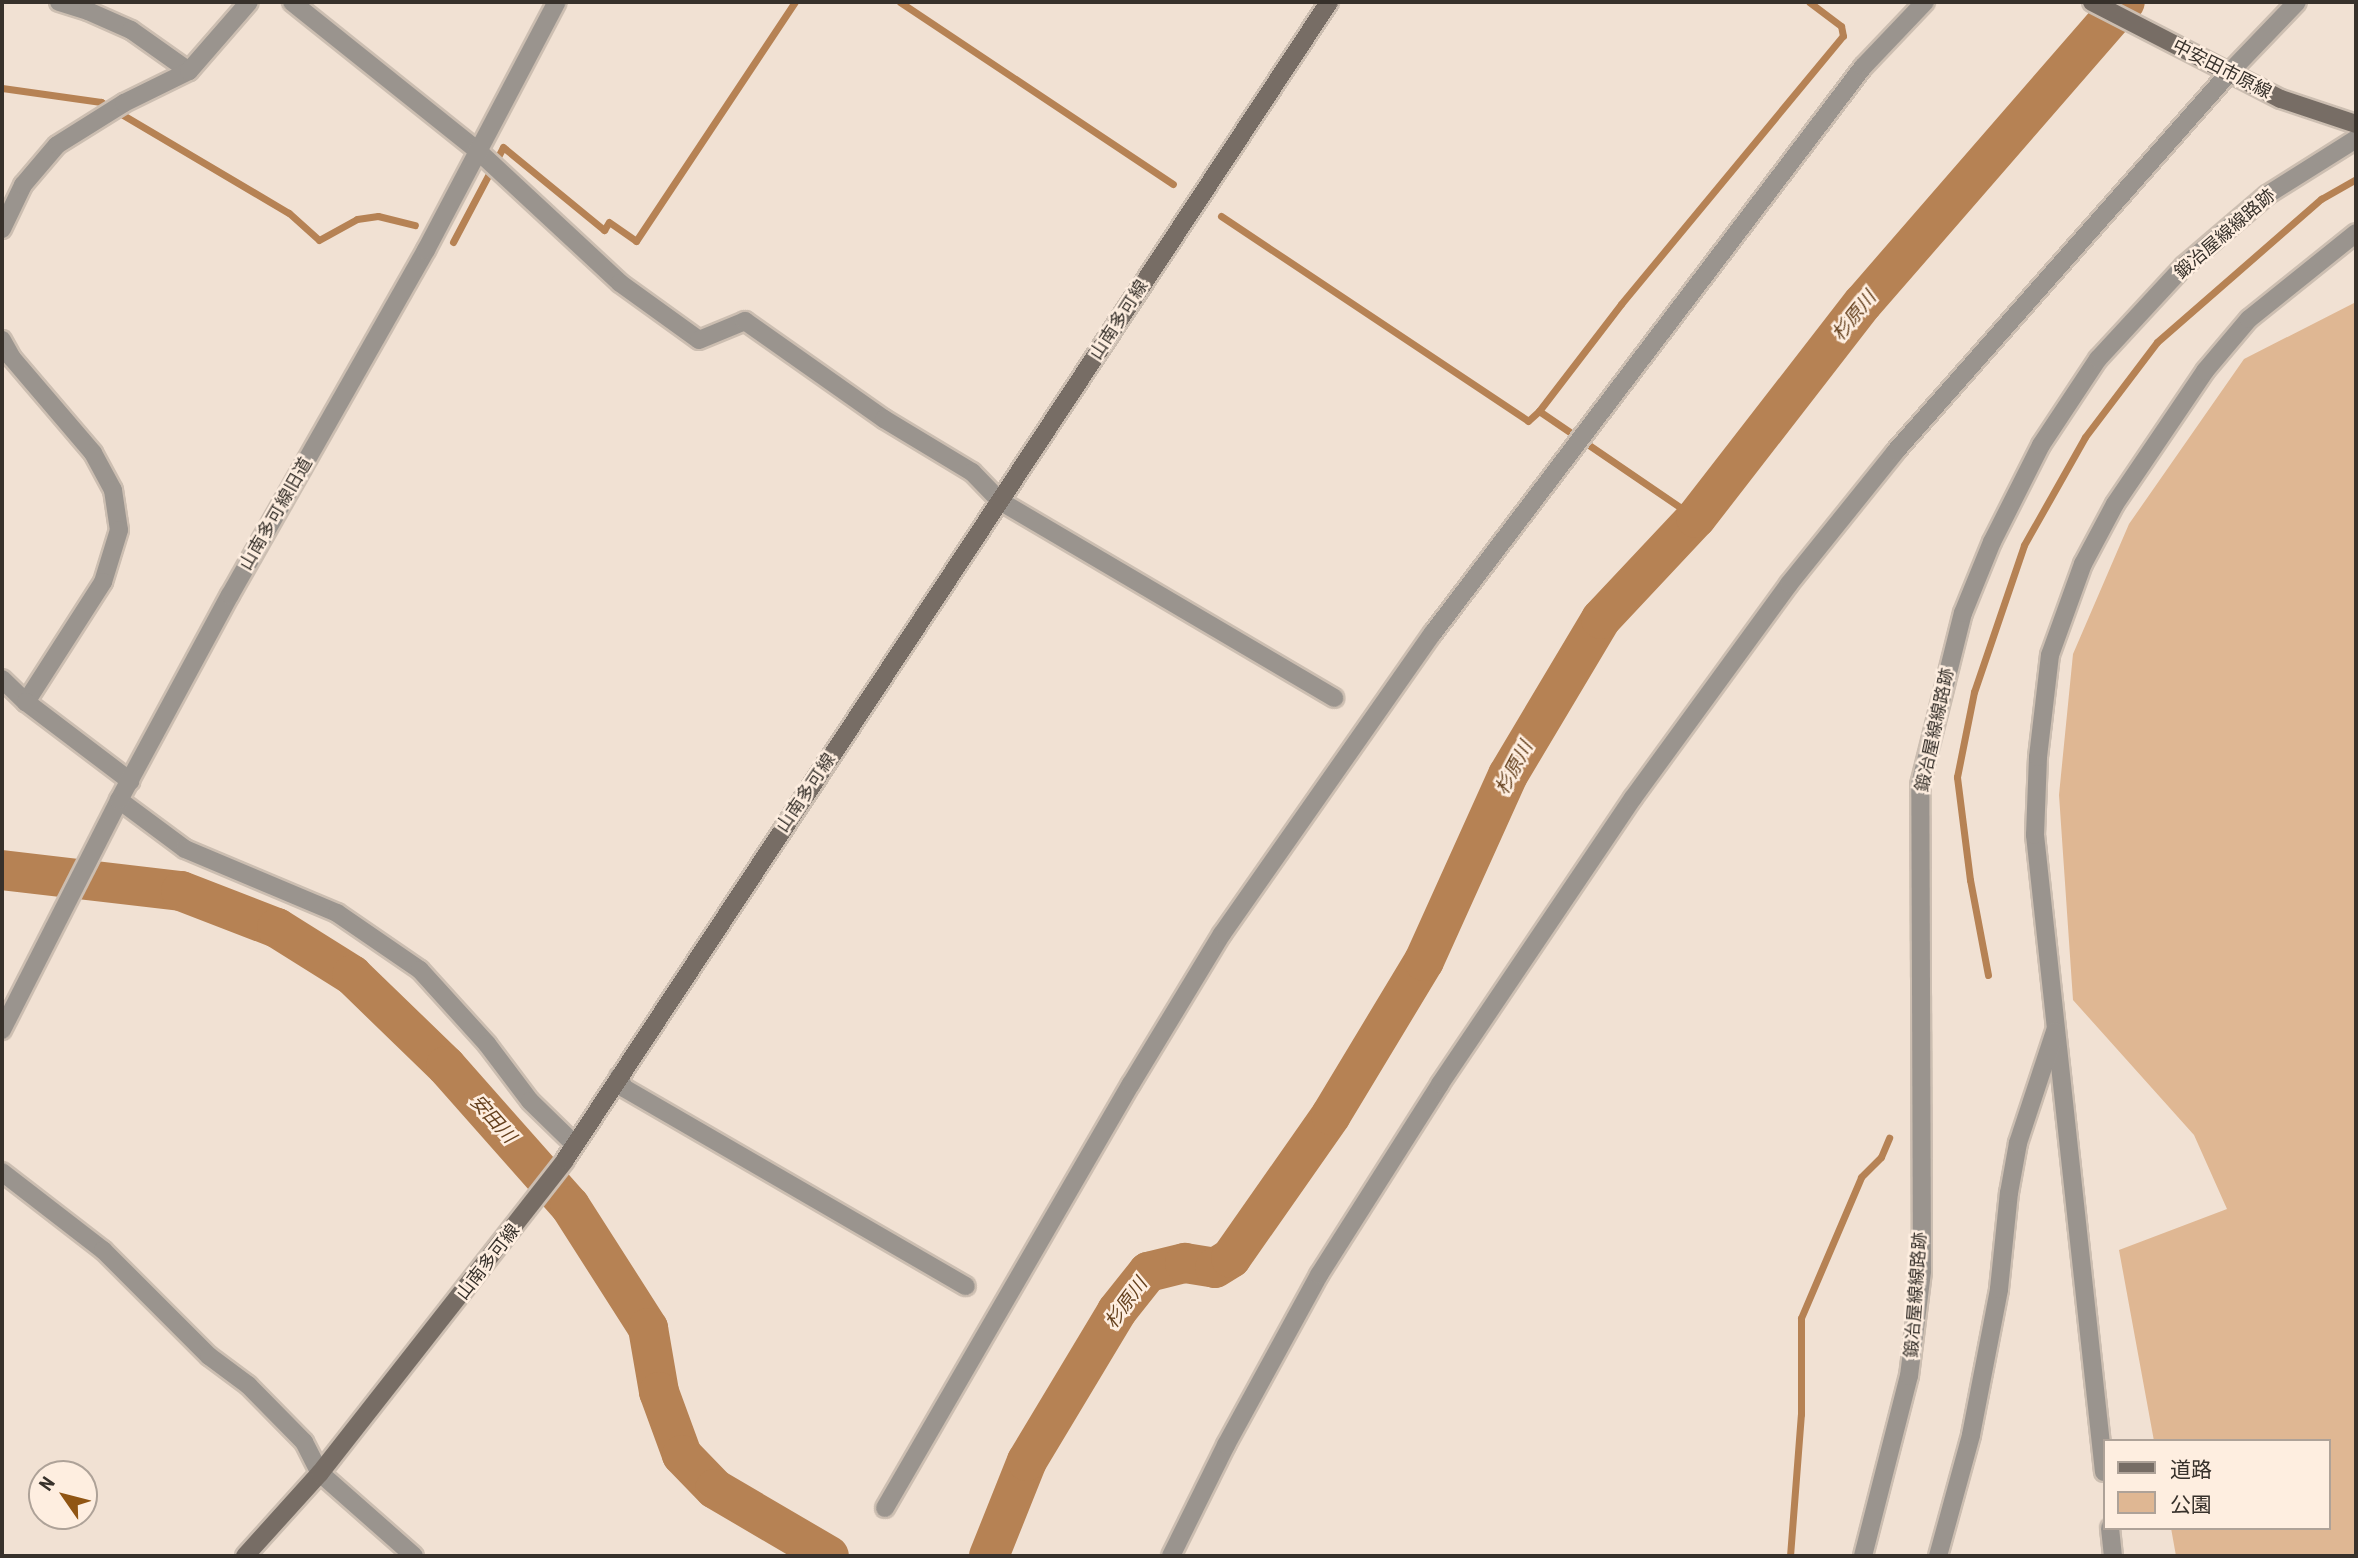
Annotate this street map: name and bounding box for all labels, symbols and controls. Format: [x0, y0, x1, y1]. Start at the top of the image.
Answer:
street label: 中安田市原線 [2169, 35, 2275, 103]
street label: 鍛冶屋線線路跡 [2170, 185, 2280, 283]
street label: 山南多可線 [1085, 276, 1153, 364]
water label: 杉原川 [1827, 287, 1881, 345]
street label: 山南多可線旧道 [235, 454, 317, 574]
street label: 鍛冶屋線線路跡 [1911, 666, 1959, 794]
water label: 杉原川 [1491, 737, 1537, 799]
street label: 山南多可線 [772, 750, 840, 836]
water label: 安田川 [465, 1090, 521, 1148]
street label: 山南多可線 [452, 1220, 524, 1304]
street label: 鍛冶屋線線路跡 [1901, 1231, 1931, 1359]
water label: 杉原川 [1100, 1273, 1152, 1333]
legend [2102, 1439, 2330, 1530]
text: 道路 [2170, 1458, 2212, 1482]
north arrow [28, 1460, 98, 1530]
text: N [34, 1472, 60, 1495]
text: 公園 [2170, 1493, 2212, 1517]

